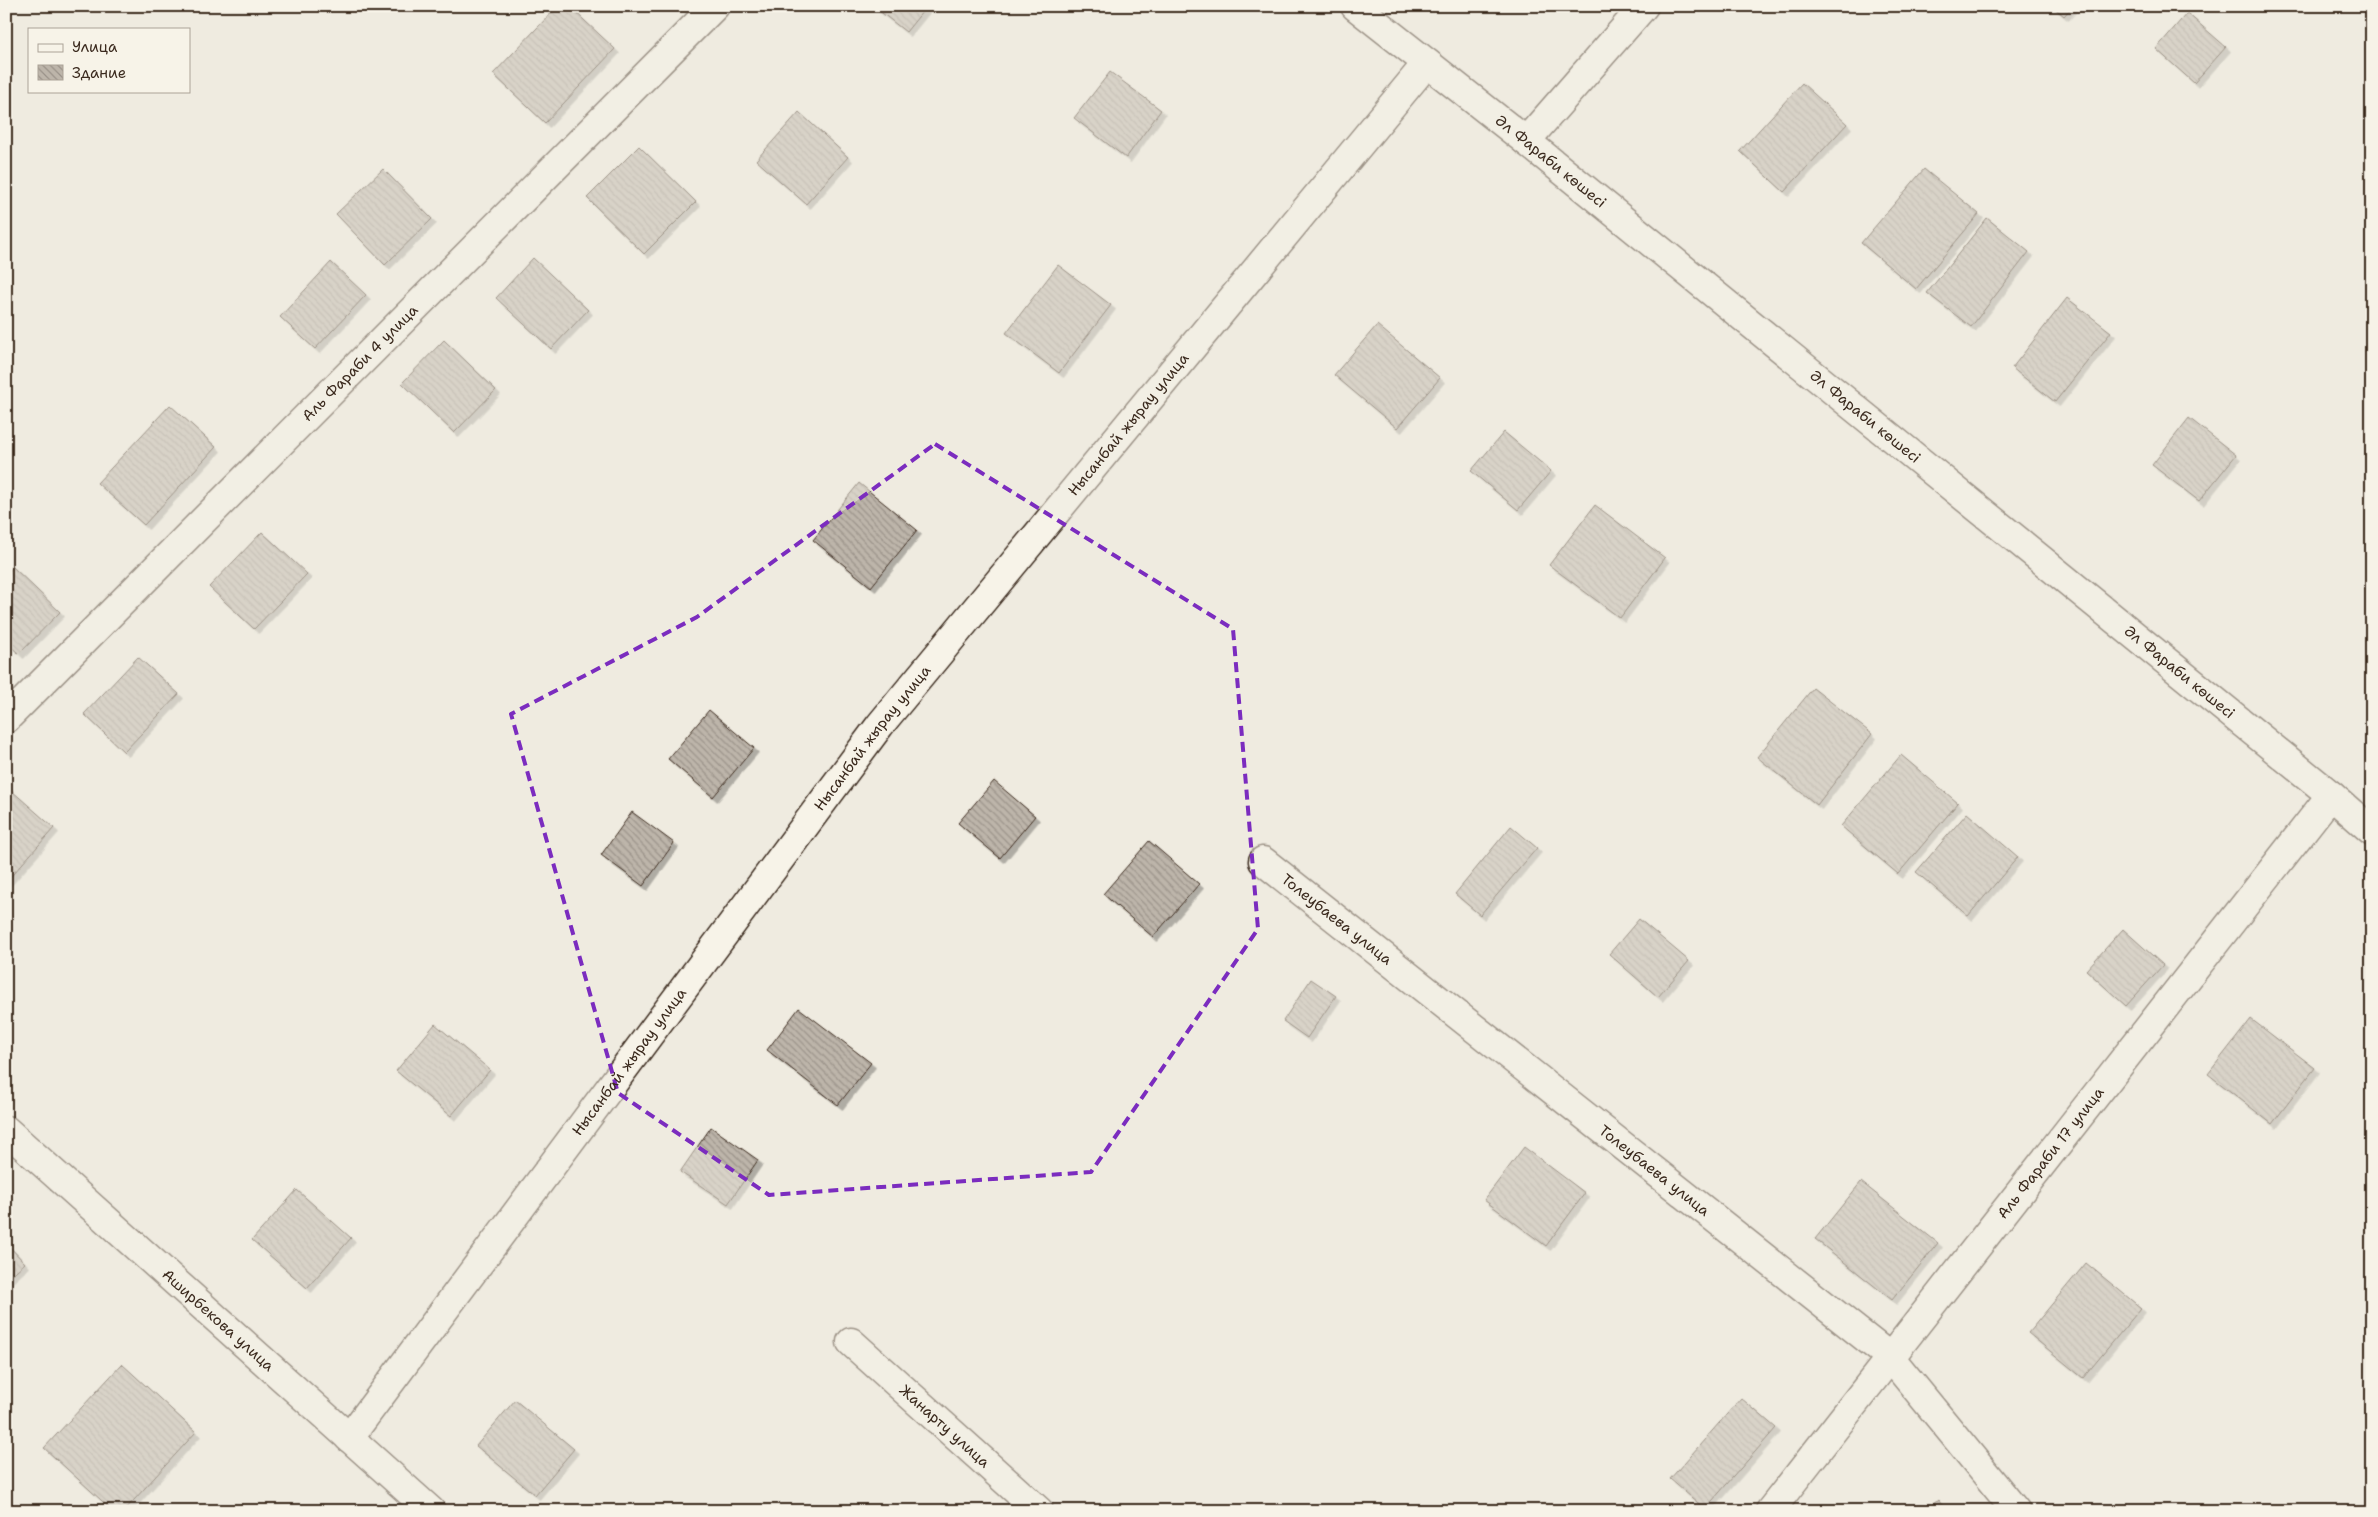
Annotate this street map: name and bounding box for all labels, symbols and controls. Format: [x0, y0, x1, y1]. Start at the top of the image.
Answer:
legend [28, 28, 190, 92]
text: Улица [72, 37, 118, 57]
text: Здание [72, 63, 126, 83]
street label: Әл Фараби көшесі [1491, 111, 1610, 212]
street label: Аль Фараби 4 улица [298, 300, 423, 426]
street label: Нысанбай жырау улица [1064, 348, 1194, 500]
street label: Әл Фараби көшесі [1806, 366, 1925, 468]
street label: Әл Фараби көшесі [2120, 621, 2239, 723]
street label: Нысанбай жырау улица [809, 660, 936, 815]
street label: Толеубаева улица [1277, 869, 1397, 970]
street label: Нысанбай жырау улица [567, 983, 691, 1140]
street label: Аль Фараби 17 улица [1993, 1082, 2109, 1223]
street label: Толеубаева улица [1595, 1121, 1714, 1221]
street label: Аширбекова улица [158, 1265, 279, 1376]
street label: Жанарту улица [895, 1380, 995, 1473]

